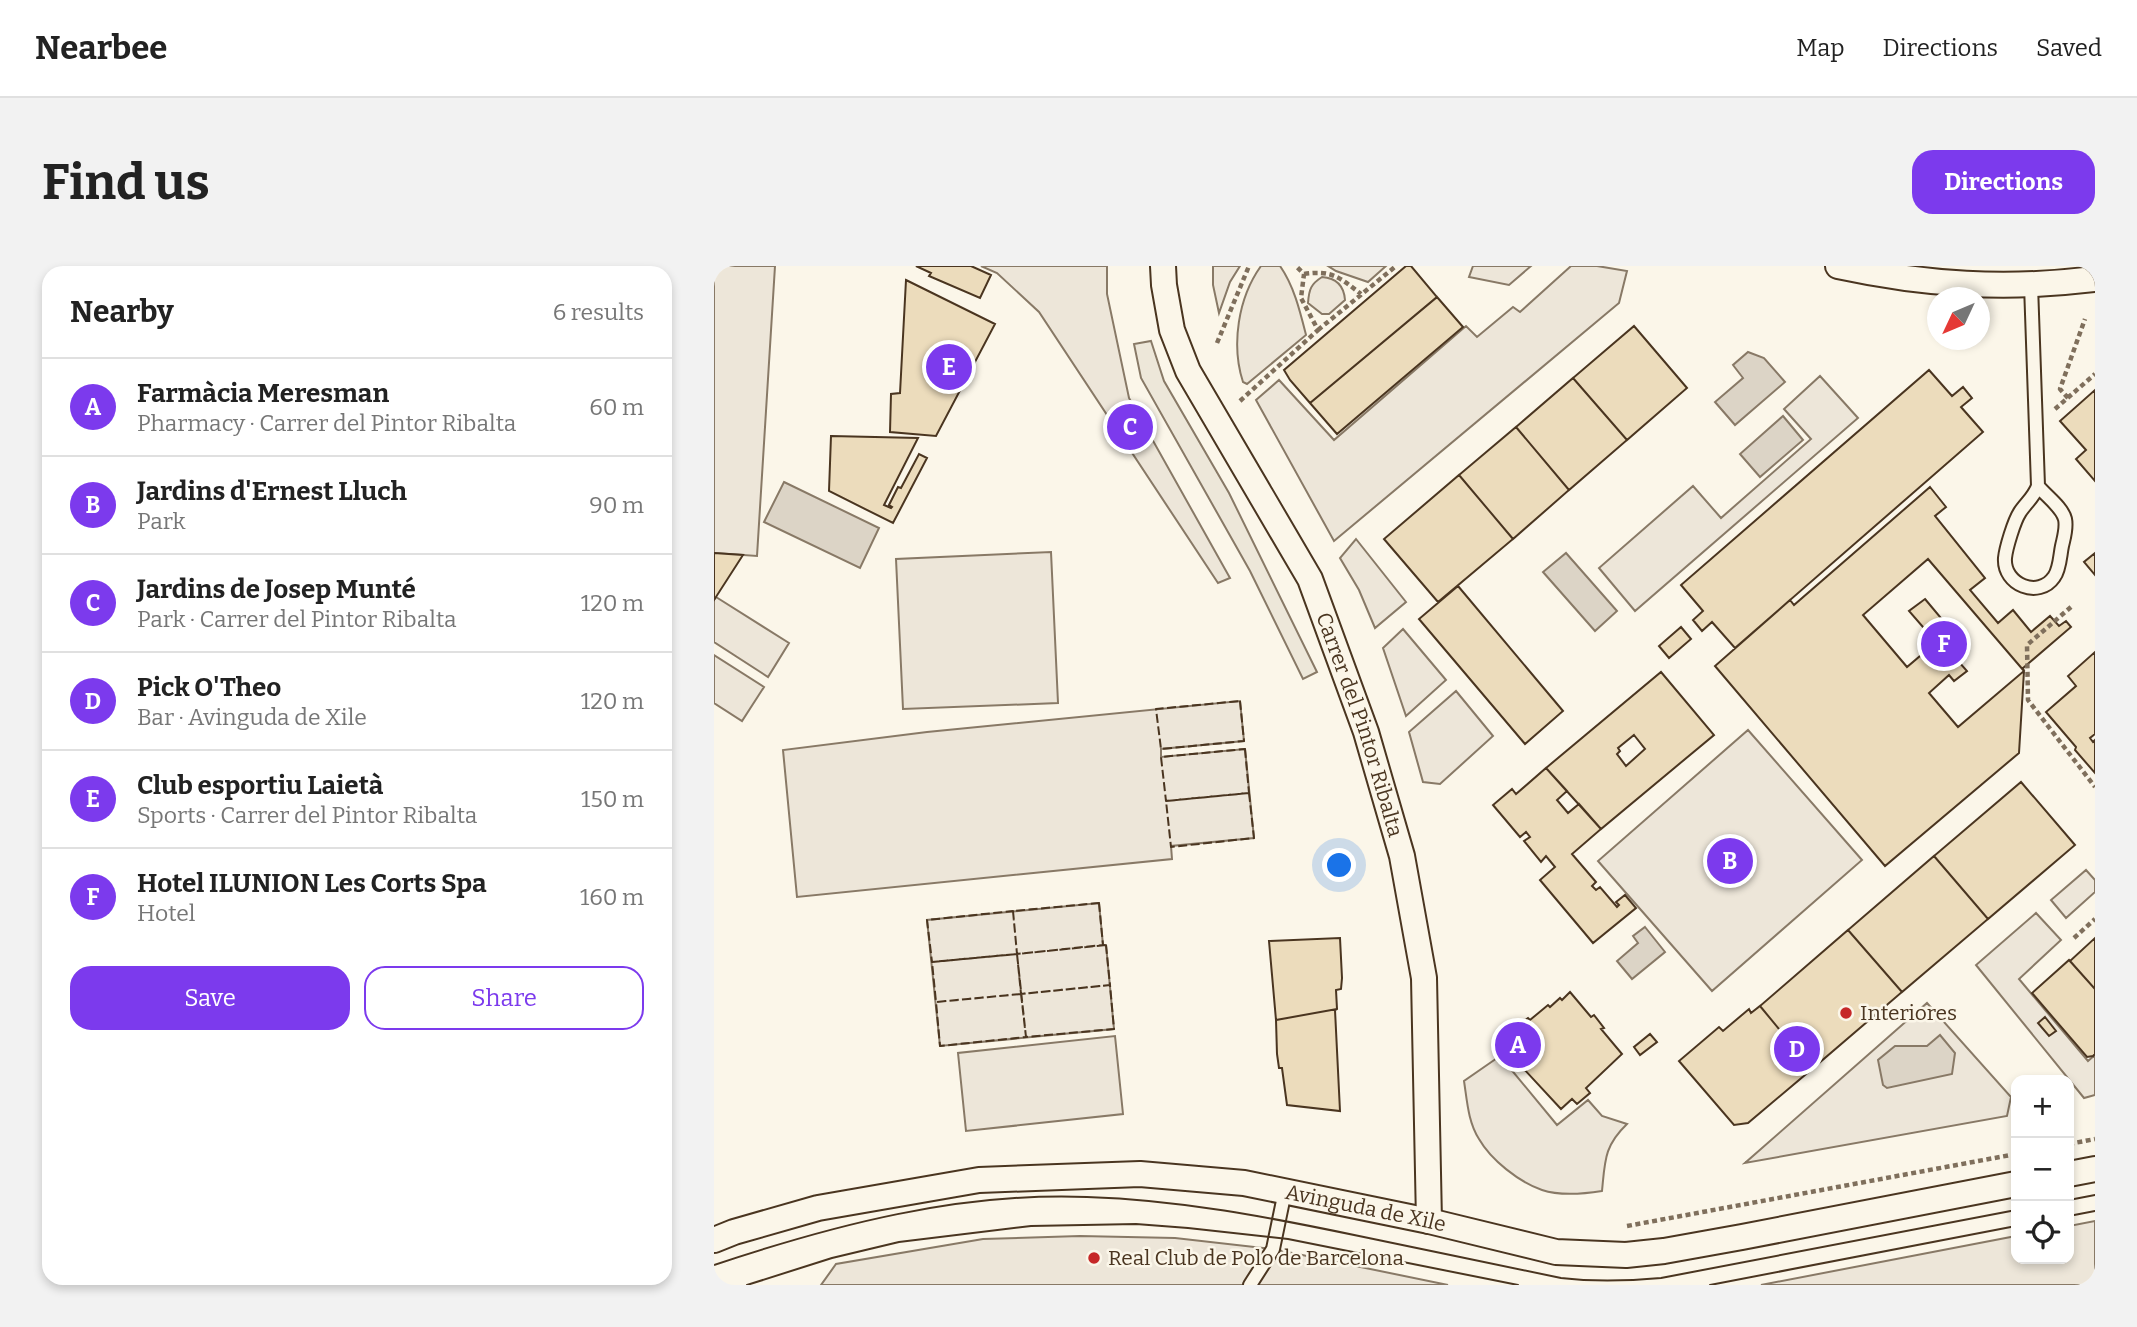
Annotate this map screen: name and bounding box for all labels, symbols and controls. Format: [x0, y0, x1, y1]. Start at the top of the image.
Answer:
text: Nearbee [35, 28, 167, 68]
text: Map [1796, 34, 1845, 62]
text: Directions [1883, 34, 1998, 62]
text: Saved [2036, 34, 2102, 62]
button: Directions [1912, 150, 2095, 214]
text: Find us [42, 153, 210, 212]
north arrow [1927, 287, 1990, 350]
text: Nearby [70, 294, 174, 330]
text: 6 results [553, 298, 644, 326]
pin: E [926, 341, 972, 393]
text: Farmàcia Meresman [137, 378, 389, 409]
text: A [85, 393, 101, 421]
text: 60 m [589, 393, 644, 421]
pin: C [1107, 401, 1153, 453]
text: Pharmacy · Carrer del Pintor Ribalta [137, 409, 516, 437]
text: Jardins d'Ernest Lluch [137, 476, 407, 507]
text: B [86, 491, 100, 519]
text: 90 m [589, 491, 644, 519]
text: Park [137, 507, 186, 535]
text: Jardins de Josep Munté [137, 574, 416, 605]
text: C [86, 589, 100, 617]
text: 120 m [581, 589, 644, 617]
text: Park · Carrer del Pintor Ribalta [137, 605, 457, 633]
street label: Carrer del Pintor Ribalta [1310, 609, 1409, 840]
pin: F [1921, 618, 1967, 670]
text: Pick O'Theo [137, 672, 281, 703]
text: D [85, 687, 101, 715]
text: 120 m [581, 687, 644, 715]
text: Bar · Avinguda de Xile [137, 703, 367, 731]
text: Club esportiu Laietà [137, 770, 383, 801]
text: E [86, 785, 100, 813]
text: 150 m [581, 785, 644, 813]
text: Sports · Carrer del Pintor Ribalta [137, 801, 477, 829]
pin: B [1707, 835, 1753, 887]
your location [1322, 848, 1356, 882]
text: Hotel ILUNION Les Corts Spa [137, 868, 487, 899]
text: F [87, 883, 99, 911]
text: 160 m [580, 883, 644, 911]
text: Hotel [137, 899, 195, 927]
button: Save [70, 966, 350, 1030]
button: Share [364, 966, 644, 1030]
place label: Interiores [1860, 1000, 1957, 1026]
marker: Interiores [1838, 1005, 1854, 1021]
pin: A [1495, 1019, 1541, 1071]
pin: D [1774, 1023, 1820, 1075]
map controls [2011, 1075, 2074, 1264]
button: + [2011, 1075, 2074, 1138]
button: − [2011, 1138, 2074, 1201]
street label: Avinguda de Xile [1283, 1179, 1449, 1238]
button: locate [2011, 1201, 2074, 1264]
place label: Real Club de Polo de Barcelona [1108, 1245, 1404, 1271]
marker: Real Club de Polo de Barcelona [1086, 1250, 1102, 1266]

